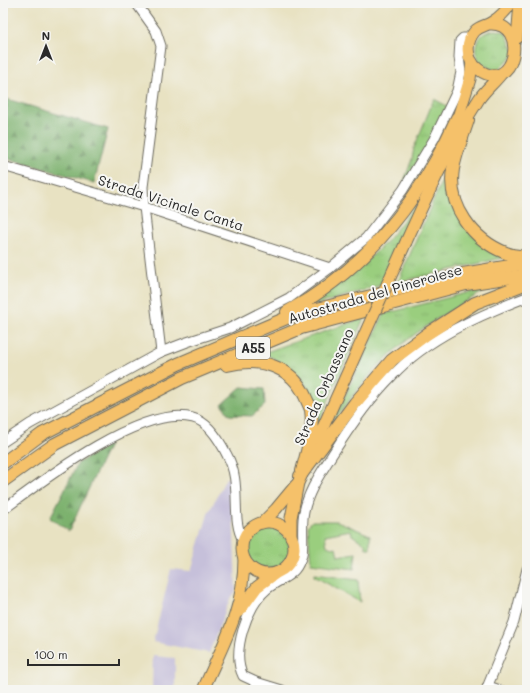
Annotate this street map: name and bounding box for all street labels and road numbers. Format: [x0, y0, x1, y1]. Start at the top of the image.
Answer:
street label: Strada Vicinale Canta [96, 170, 246, 235]
street label: Autostrada del Pinerolese [286, 260, 464, 328]
street label: Strada Orbassano [289, 325, 358, 448]
road number: A55 [236, 337, 270, 359]

